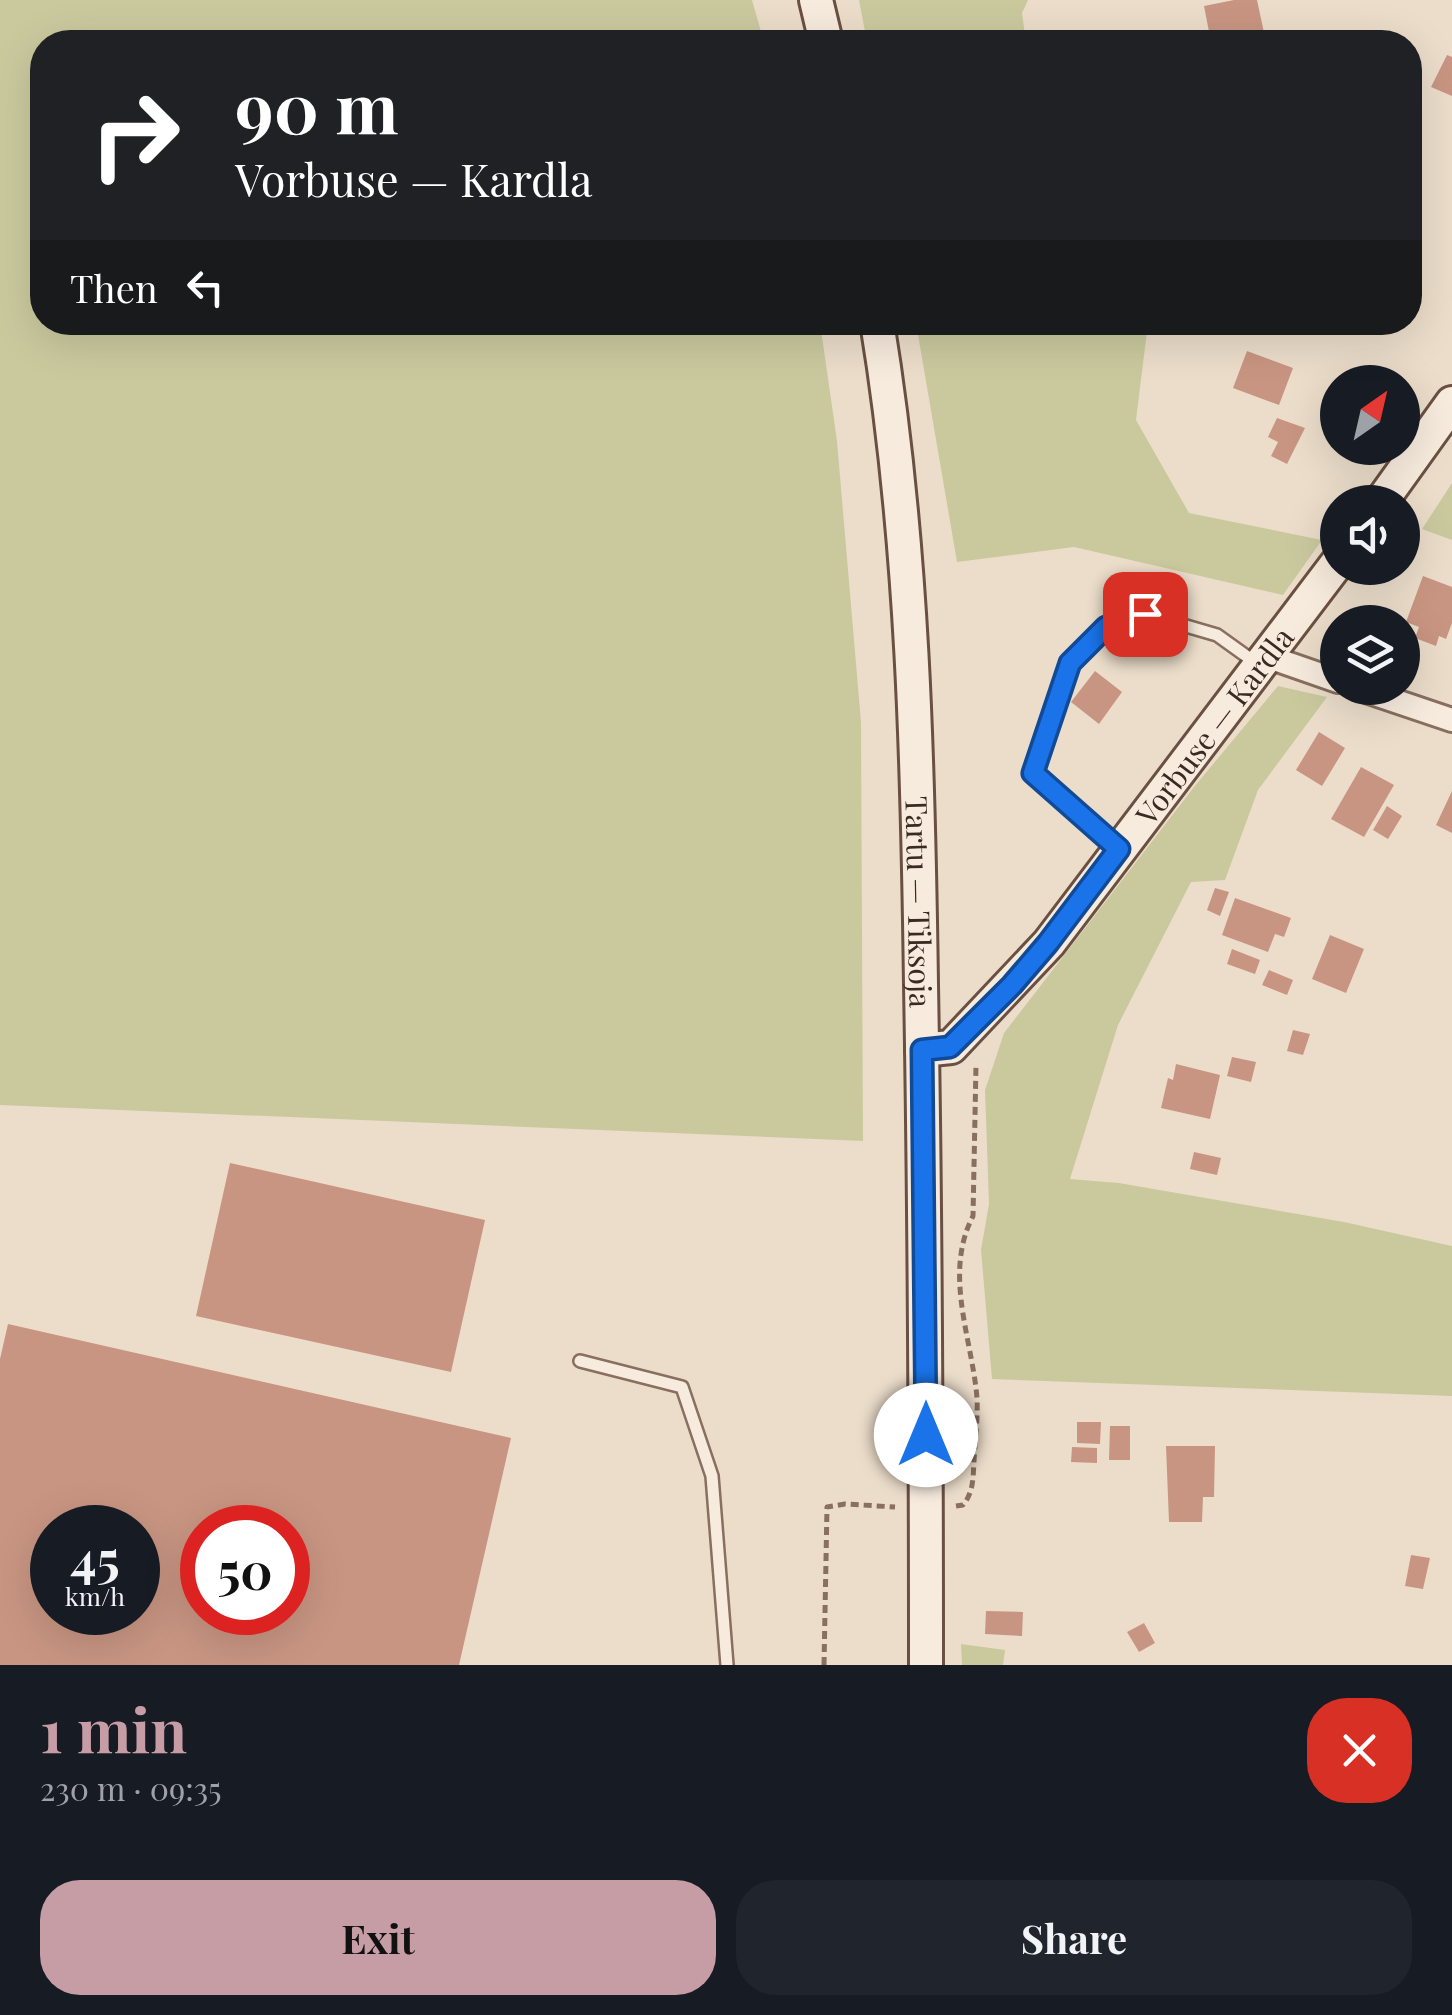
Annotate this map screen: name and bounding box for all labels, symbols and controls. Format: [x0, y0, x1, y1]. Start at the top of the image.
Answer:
text: 90 m [235, 58, 399, 152]
icon: right [70, 70, 200, 200]
text: Vorbuse — Kardla [235, 148, 592, 208]
icon: left [178, 260, 233, 315]
text: Then [70, 262, 158, 313]
north arrow [1320, 365, 1420, 465]
map controls [1320, 365, 1420, 705]
button: sound [1320, 485, 1420, 585]
pin [1103, 572, 1188, 657]
icon: arrive [1118, 587, 1173, 642]
button: layers [1320, 605, 1420, 705]
street label: Vorbuse — Kardla [1125, 618, 1302, 833]
street label: Tartu — Tiksoja [897, 796, 941, 1008]
position arrow [874, 1383, 978, 1487]
speed limit sign: 50 [180, 1505, 310, 1635]
text: 45 [70, 1524, 120, 1591]
text: km/h [65, 1579, 125, 1612]
text: 1 min [40, 1688, 187, 1768]
button: close [1307, 1698, 1412, 1803]
text: 230 m · 09:35 [40, 1766, 221, 1809]
button: Exit [40, 1880, 716, 1995]
button: Share [736, 1880, 1412, 1995]

